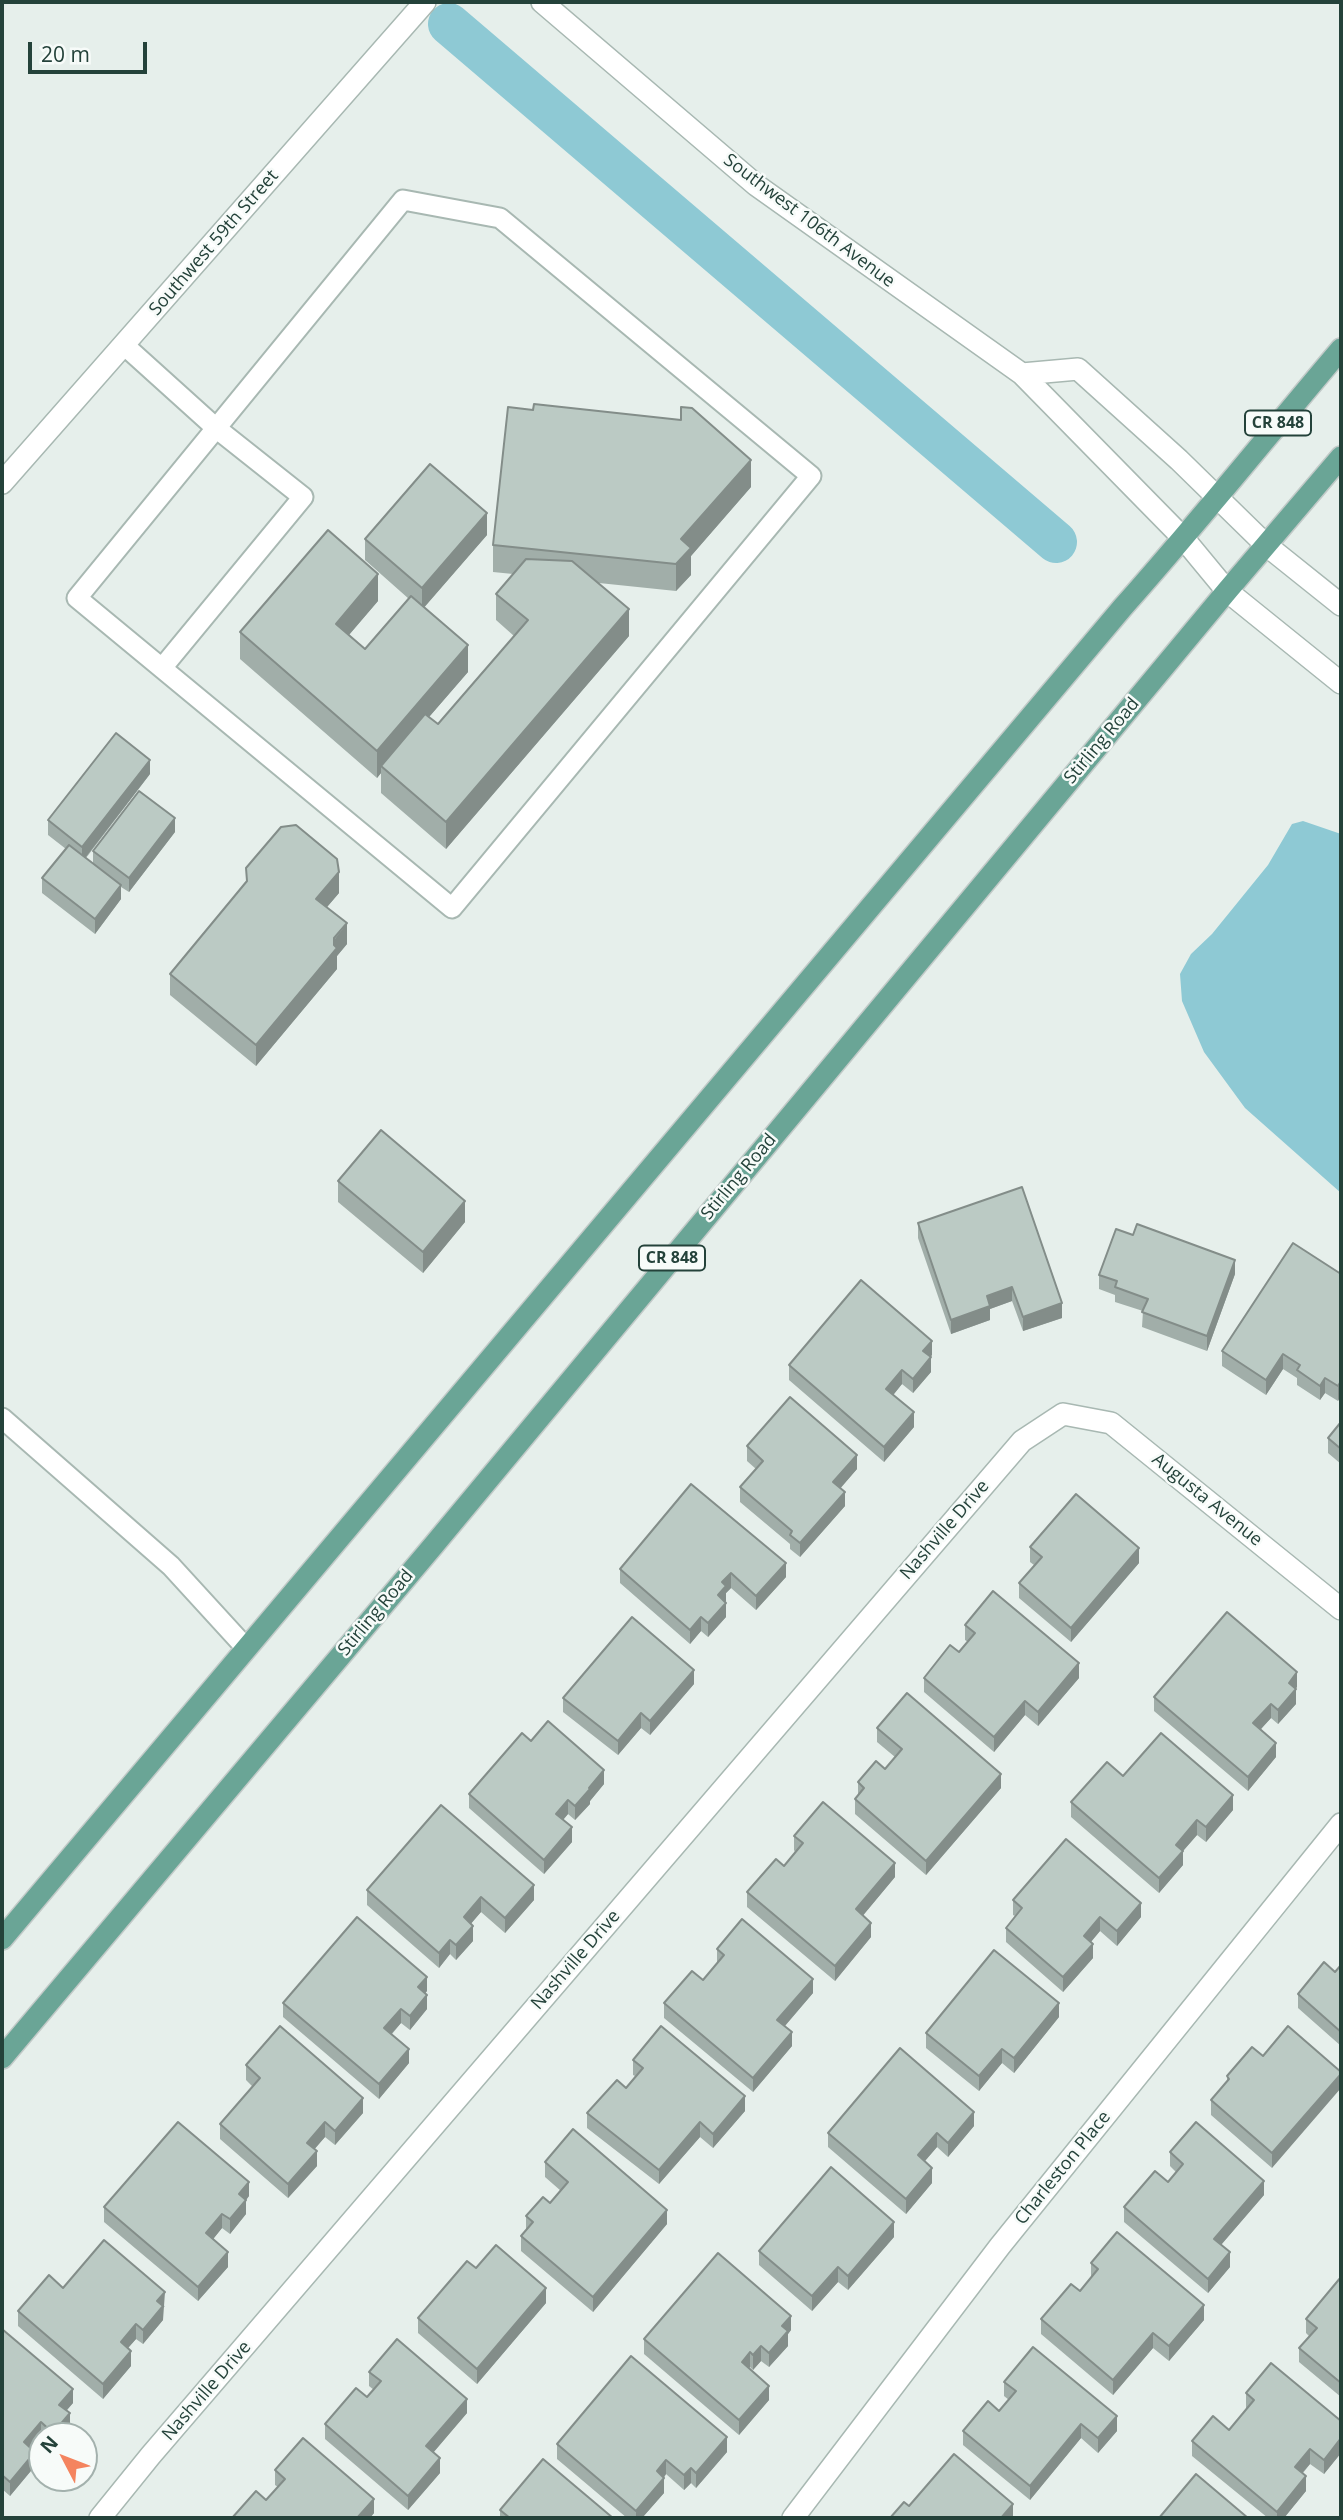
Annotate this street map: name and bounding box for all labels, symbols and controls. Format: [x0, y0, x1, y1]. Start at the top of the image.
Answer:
scale bar [32, 28, 150, 72]
text: 20 m [41, 40, 90, 68]
street label: Southwest 106th Avenue [719, 150, 899, 292]
street label: Southwest 59th Street [145, 166, 283, 320]
road number: CR 848 [1245, 410, 1311, 436]
street label: Stirling Road [1060, 694, 1144, 788]
street label: Stirling Road [697, 1130, 781, 1224]
road number: CR 848 [639, 1246, 705, 1270]
street label: Augusta Avenue [1148, 1449, 1266, 1551]
street label: Nashville Drive [896, 1476, 994, 1584]
street label: Stirling Road [334, 1566, 418, 1660]
street label: Nashville Drive [527, 1906, 625, 2014]
street label: Charleston Place [1011, 2107, 1115, 2229]
street label: Nashville Drive [158, 2337, 256, 2445]
north arrow [28, 2422, 98, 2492]
text: N [34, 2430, 64, 2459]

